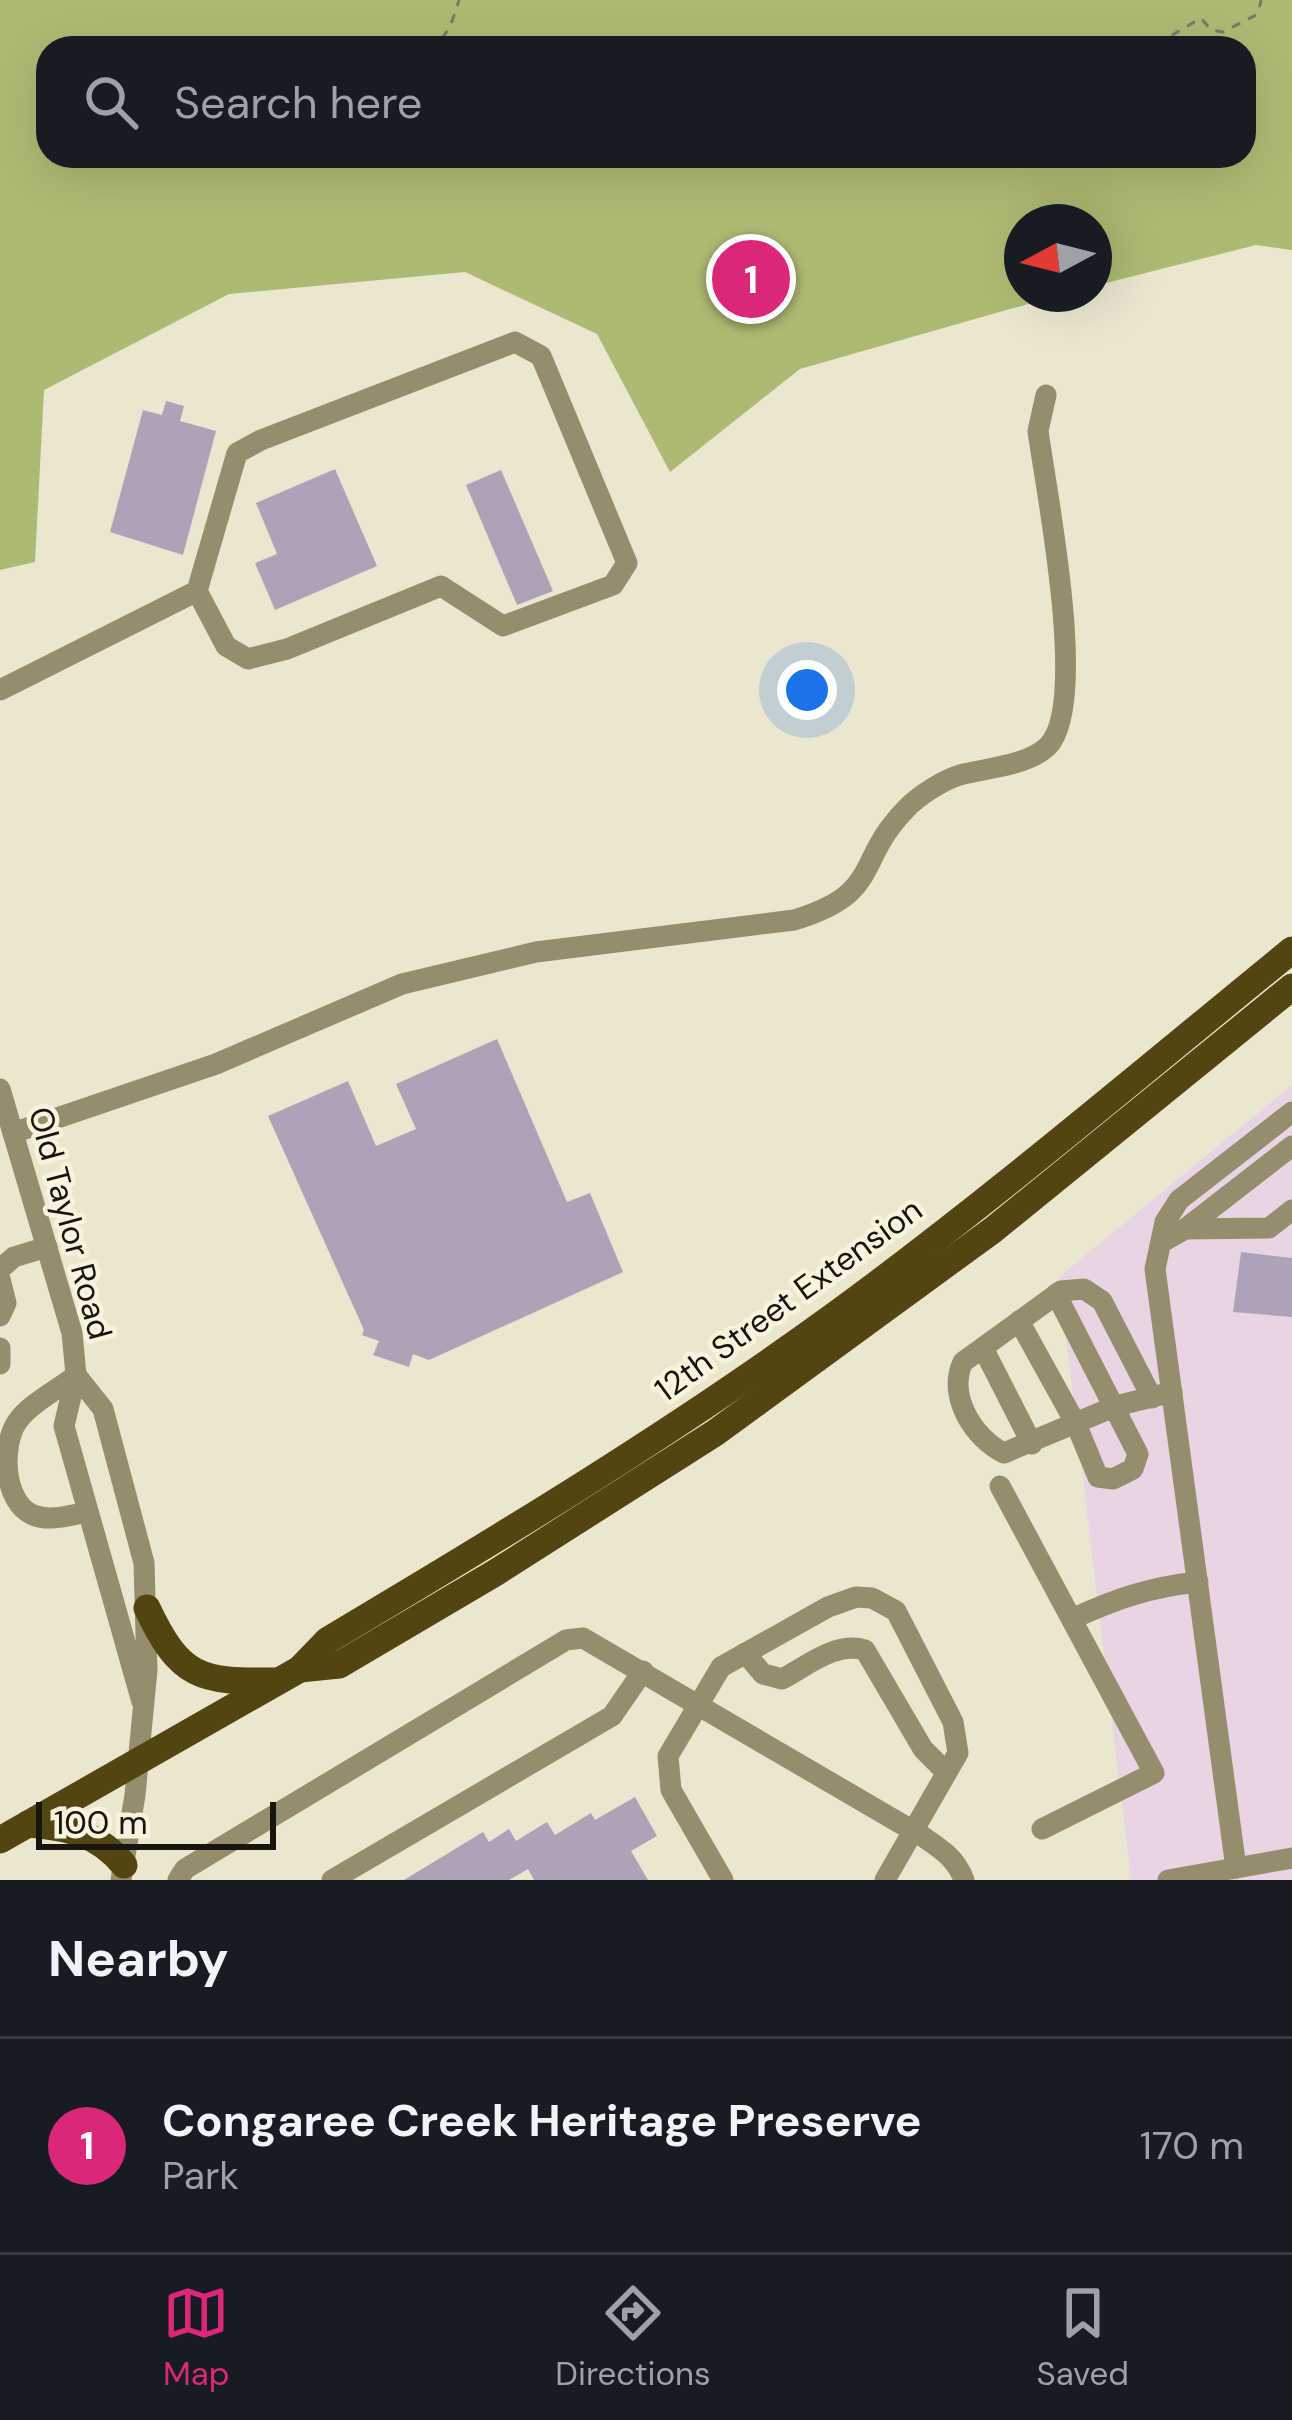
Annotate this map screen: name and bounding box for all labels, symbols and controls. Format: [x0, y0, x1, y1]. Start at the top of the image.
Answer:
search box [36, 36, 1256, 168]
icon: search [78, 69, 144, 135]
text: Search here [174, 73, 422, 132]
north arrow [1004, 204, 1112, 312]
pin: 1 [712, 234, 790, 324]
your location [777, 660, 837, 720]
street label: Old Taylor Road [19, 1102, 122, 1344]
street label: 12th Street Extension [646, 1188, 931, 1411]
scale bar [36, 1796, 276, 1849]
text: 100 m [54, 1801, 148, 1844]
text: Nearby [48, 1925, 229, 1992]
text: Congaree Creek Heritage Preserve [162, 2091, 922, 2150]
text: 1 [80, 2120, 94, 2171]
text: 170 m [1140, 2120, 1244, 2171]
text: Park [162, 2150, 239, 2201]
tab: Map [163, 2280, 229, 2395]
tab: Directions [555, 2280, 711, 2395]
tab: Saved [1037, 2280, 1129, 2395]

